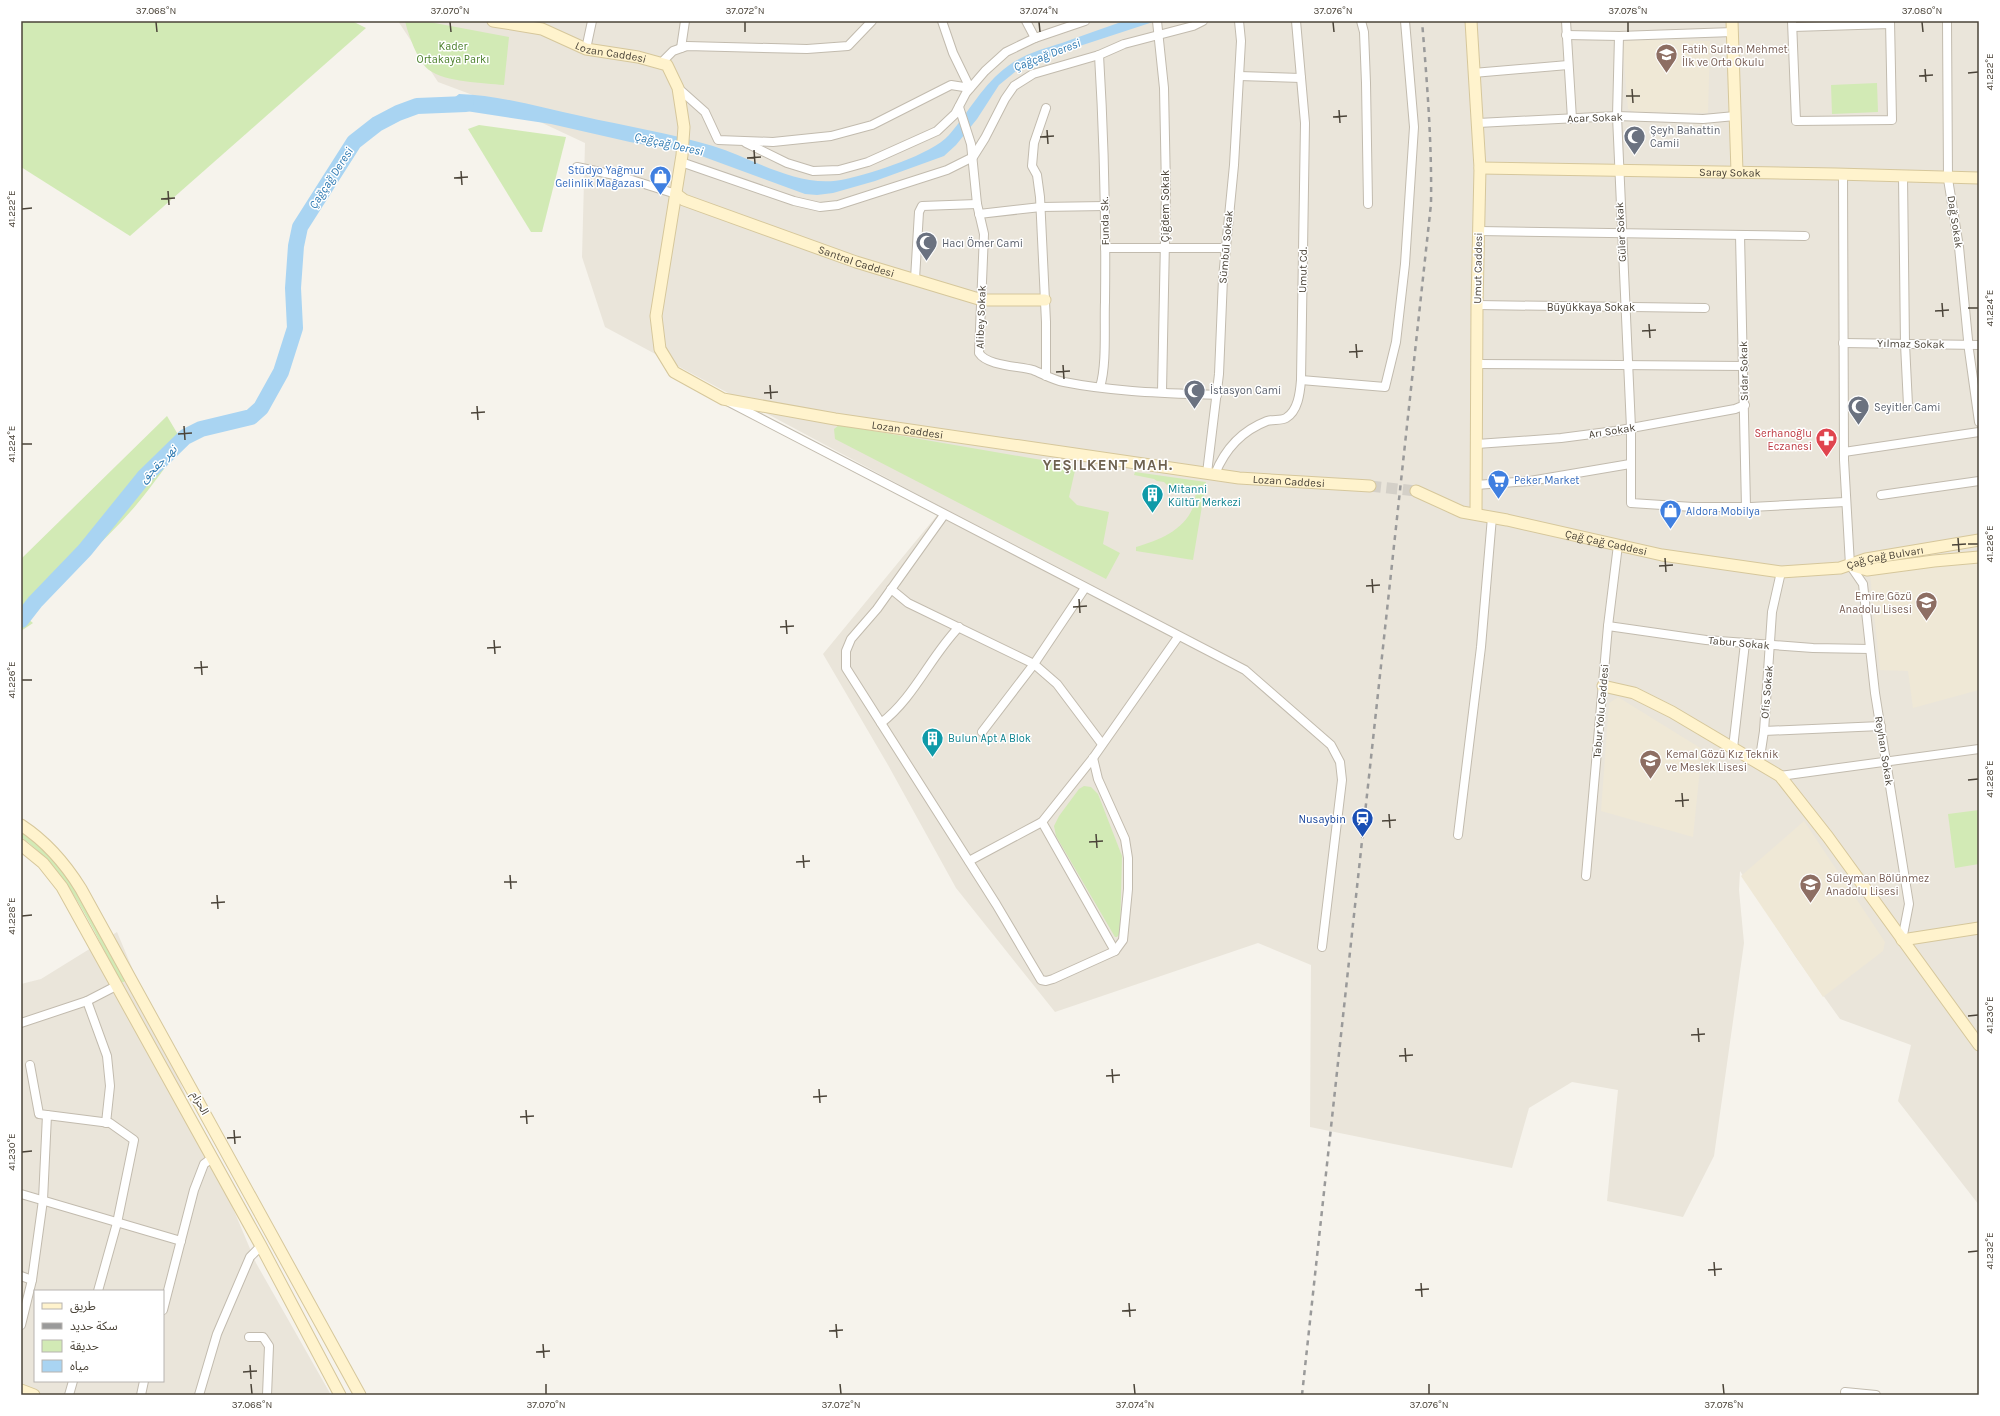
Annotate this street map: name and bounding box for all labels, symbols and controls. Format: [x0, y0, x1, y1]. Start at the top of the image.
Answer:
text: 37.068°N [136, 5, 176, 17]
text: 37.070°N [430, 5, 470, 17]
text: 37.072°N [725, 5, 765, 17]
text: 37.074°N [1020, 5, 1058, 17]
text: 37.076°N [1314, 5, 1353, 17]
text: 37.078°N [1608, 5, 1648, 17]
text: 37.080°N [1902, 5, 1942, 17]
water label: Çağçağ Deresi [1012, 36, 1082, 74]
street label: Lozan Caddesi [573, 38, 648, 66]
park label: Kader Ortakaya Parkı [417, 40, 489, 66]
school or university icon: Fatih Sultan Mehmet İlk ve Orta Okulu [1654, 42, 1680, 75]
place label: Fatih Sultan Mehmet İlk ve Orta Okulu [1682, 43, 1788, 69]
text: 41.222°E [1984, 53, 1996, 91]
street label: Acar Sokak [1567, 111, 1623, 125]
mosque icon: Şeyh Bahattin Camii [1621, 123, 1647, 156]
place label: Şeyh Bahattin Camii [1650, 124, 1720, 150]
water label: Çağçağ Deresi [633, 129, 705, 159]
water label: Çağçağ Deresi [306, 145, 356, 211]
shop icon: Stüdyo Yağmur Gelinlik Mağazası [647, 163, 673, 196]
place label: Stüdyo Yağmur Gelinlik Mağazası [555, 164, 644, 190]
street label: Saray Sokak [1699, 165, 1761, 179]
street label: Çiğdem Sokak [1159, 170, 1172, 242]
text: 41.222°E [6, 190, 18, 228]
street label: Dağ Sokak [1944, 195, 1966, 249]
street label: Funda Sk. [1098, 196, 1112, 246]
street label: Güler Sokak [1613, 202, 1629, 262]
street label: Sümbül Sokak [1216, 210, 1236, 284]
mosque icon: Hacı Ömer Cami [914, 230, 940, 263]
street label: Umut Caddesi [1471, 232, 1485, 304]
place label: Hacı Ömer Cami [942, 236, 1023, 250]
street label: Santral Caddesi [816, 242, 896, 280]
street label: Umut Cd. [1296, 247, 1310, 293]
street label: Alibey Sokak [973, 285, 989, 349]
text: 41.224°E [1984, 290, 1996, 326]
street label: Büyükkaya Sokak [1547, 301, 1635, 314]
street label: Yılmaz Sokak [1877, 337, 1945, 351]
street label: Sidar Sokak [1737, 341, 1751, 401]
mosque icon: İstasyon Cami [1182, 377, 1208, 410]
place label: İstasyon Cami [1210, 383, 1281, 397]
mosque icon: Seyitler Cami [1846, 394, 1872, 427]
place label: Seyitler Cami [1874, 401, 1941, 414]
street label: Lozan Caddesi [871, 418, 944, 441]
street label: Arı Sokak [1588, 421, 1636, 441]
text: 41.224°E [6, 426, 18, 462]
pharmacy icon: Serhanoğlu Eczanesi [1814, 426, 1840, 459]
place label: Serhanoğlu Eczanesi [1754, 427, 1812, 453]
water label: نهر جقجق [136, 441, 181, 486]
district label: YEŞILKENT MAH. [1043, 456, 1173, 474]
supermarket icon: Peker Market [1486, 467, 1512, 500]
street label: Lozan Caddesi [1252, 472, 1325, 490]
place label: Peker Market [1514, 474, 1580, 487]
building icon: Mitanni Kültür Merkezi [1140, 482, 1166, 515]
place label: Mitanni Kültür Merkezi [1168, 483, 1241, 509]
shop icon: Aldora Mobilya [1657, 498, 1683, 531]
place label: Aldora Mobilya [1686, 505, 1760, 518]
text: 41.226°E [1984, 525, 1996, 563]
street label: Çağ Çağ Caddesi [1564, 527, 1649, 558]
street label: Çağ Çağ Bulvarı [1845, 543, 1925, 572]
school or university icon: Emire Gözü Anadolu Lisesi [1914, 589, 1940, 622]
place label: Emire Gözü Anadolu Lisesi [1839, 590, 1912, 616]
street label: Tabur Sokak [1708, 634, 1770, 652]
text: 41.226°E [6, 661, 18, 699]
street label: Tabur Yolu Caddesi [1590, 663, 1612, 759]
street label: Ofis Sokak [1758, 665, 1776, 719]
street label: Reyhan Sokak [1872, 715, 1896, 787]
building icon: Bulun Apt A Blok [920, 725, 946, 758]
place label: Bulun Apt A Blok [948, 732, 1031, 745]
school or university icon: Kemal Gözü Kız Teknik ve Meslek Lisesi [1638, 747, 1664, 780]
place label: Kemal Gözü Kız Teknik ve Meslek Lisesi [1666, 748, 1778, 774]
text: 41.228°E [1984, 760, 1996, 798]
station icon: Nusaybin [1349, 806, 1375, 839]
place label: Nusaybin [1298, 813, 1346, 826]
school or university icon: Süleyman Bölünmez Anadolu Lisesi [1797, 871, 1823, 904]
place label: Süleyman Bölünmez Anadolu Lisesi [1826, 872, 1929, 898]
text: 41.228°E [6, 897, 18, 935]
text: 41.230°E [1984, 996, 1996, 1034]
street label: الحزام [187, 1089, 212, 1117]
text: 41.230°E [6, 1133, 18, 1171]
text: 41.232°E [1984, 1232, 1996, 1270]
legend [34, 1290, 164, 1382]
text: طريق [70, 1299, 96, 1314]
text: سكة حديد [70, 1319, 118, 1333]
text: حديقة [70, 1339, 99, 1353]
text: مياه [70, 1359, 89, 1373]
text: 37.068°N [232, 1399, 272, 1411]
text: 37.070°N [526, 1399, 566, 1411]
text: 37.072°N [821, 1399, 861, 1411]
text: 37.074°N [1116, 1399, 1154, 1411]
text: 37.076°N [1410, 1399, 1449, 1411]
text: 37.078°N [1704, 1399, 1744, 1411]

